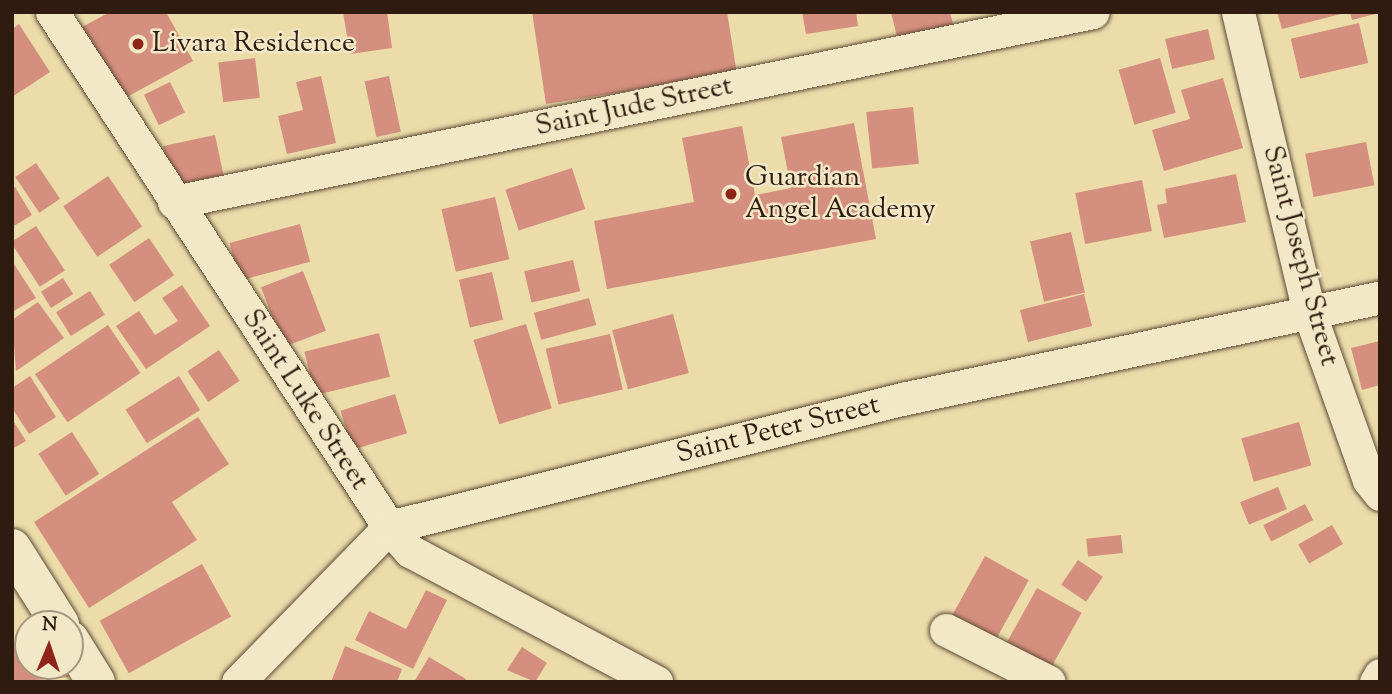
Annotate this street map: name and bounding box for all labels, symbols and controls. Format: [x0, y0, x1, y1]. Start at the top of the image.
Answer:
place label: Livara Residence [152, 27, 355, 61]
marker: Livara Residence [130, 36, 146, 52]
street label: Saint Jude Street [532, 70, 736, 144]
street label: Saint Joseph Street [1254, 142, 1346, 370]
place label: Guardian Angel Academy [745, 161, 936, 227]
marker: Guardian Angel Academy [723, 186, 739, 202]
street label: Saint Luke Street [234, 303, 376, 497]
street label: Saint Peter Street [673, 389, 883, 471]
north arrow [14, 610, 84, 680]
text: N [42, 612, 58, 639]

